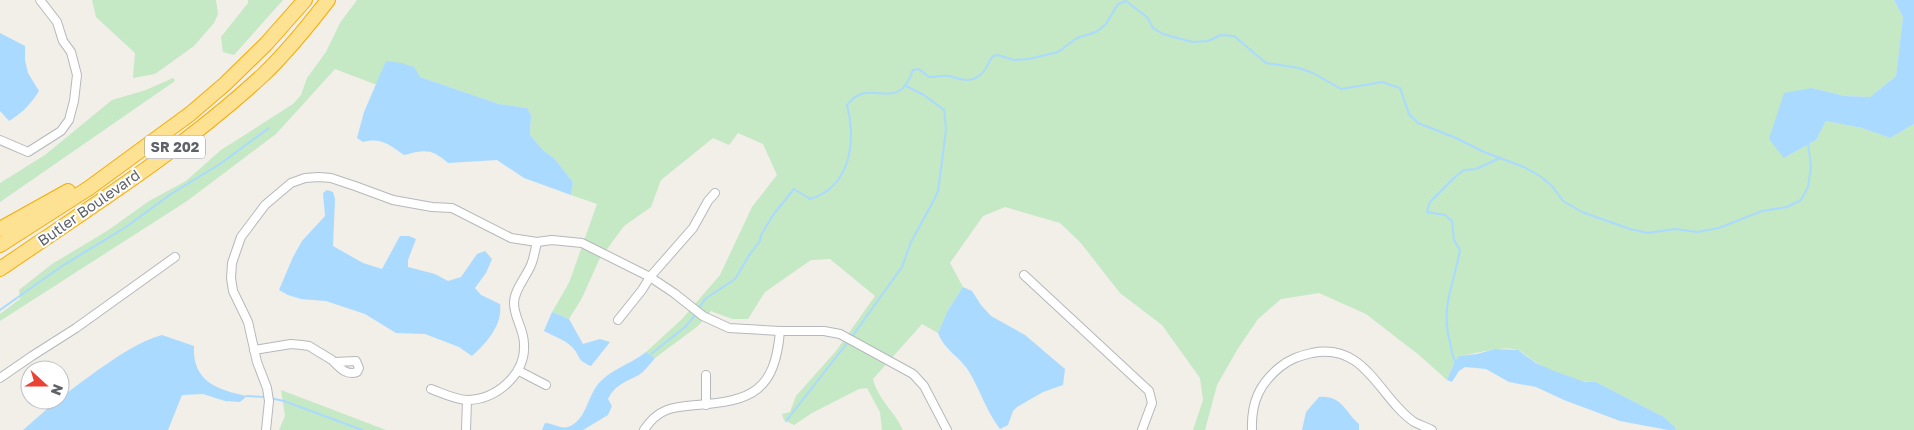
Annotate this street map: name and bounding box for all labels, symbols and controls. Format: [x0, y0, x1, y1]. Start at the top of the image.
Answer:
road number: SR 202 [145, 136, 205, 158]
street label: Butler Boulevard [34, 165, 143, 249]
north arrow [20, 360, 70, 410]
text: N [48, 382, 67, 398]

